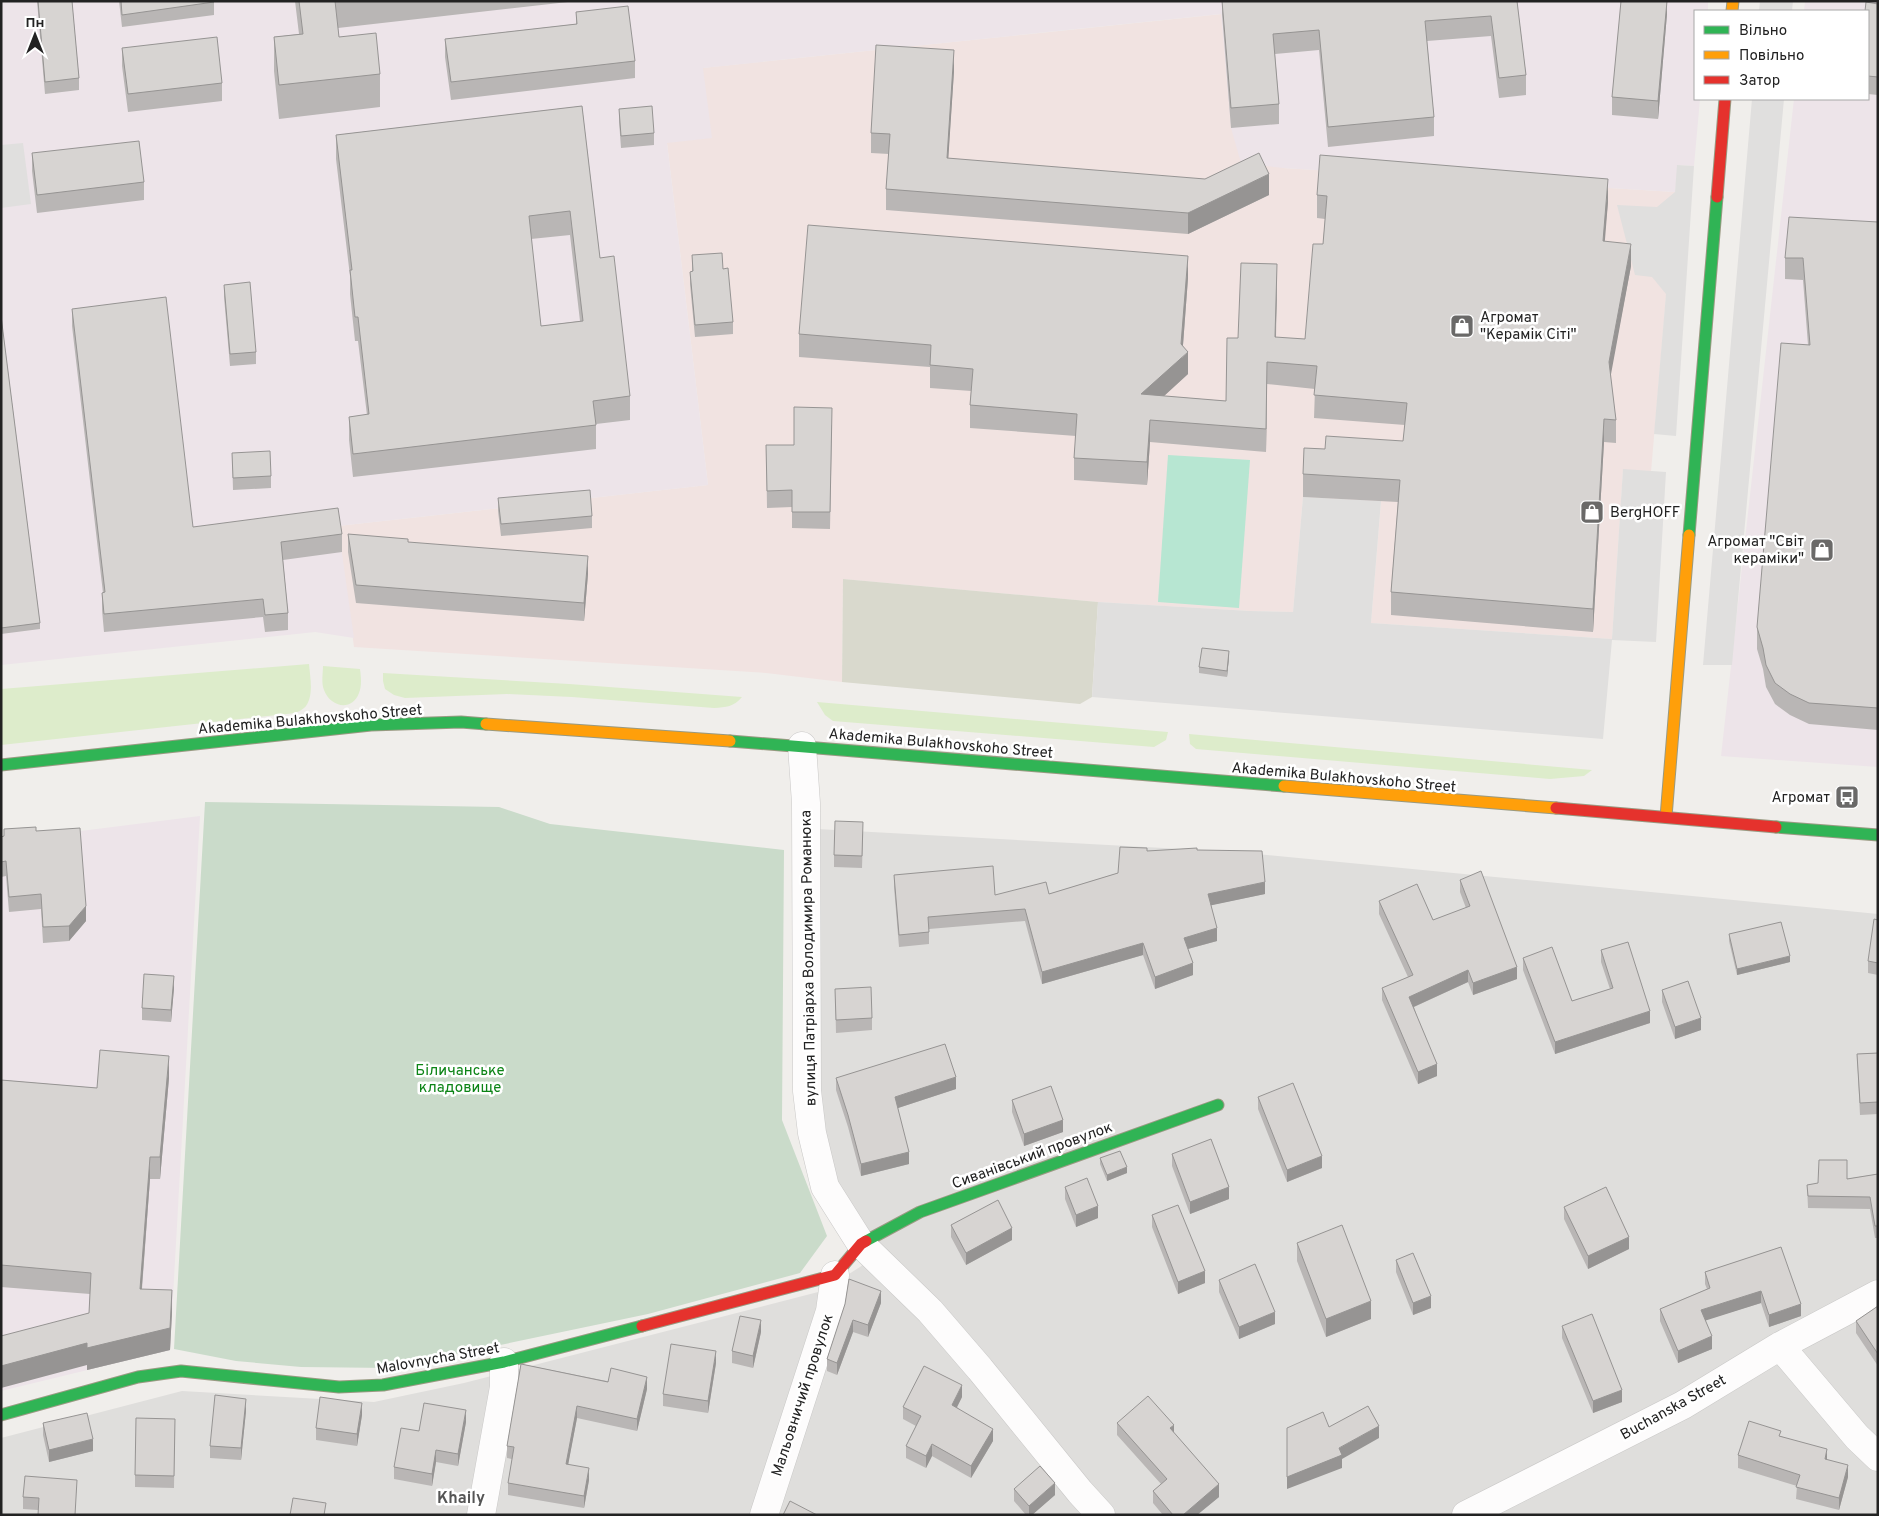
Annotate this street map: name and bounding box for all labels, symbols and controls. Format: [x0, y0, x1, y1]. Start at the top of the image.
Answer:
north arrow [10, 10, 60, 60]
legend [1694, 10, 1869, 100]
text: Пн [26, 15, 44, 32]
text: Вільно [1739, 22, 1787, 41]
text: Повільно [1739, 47, 1804, 66]
text: Затор [1739, 72, 1780, 91]
place label: Агромат "Керамік Сіті" [1480, 309, 1577, 345]
shop icon: Агромат "Керамік Сіті" [1449, 313, 1475, 339]
shop icon: BergHOFF [1579, 499, 1605, 525]
place label: BergHOFF [1610, 504, 1680, 523]
place label: Агромат "Світ кераміки" [1707, 533, 1804, 569]
shop icon: Агромат "Світ кераміки" [1809, 537, 1835, 563]
street label: Akademika Bulakhovskoho Street [197, 701, 423, 740]
street label: Akademika Bulakhovskoho Street [828, 725, 1054, 764]
street label: Akademika Bulakhovskoho Street [1231, 759, 1457, 798]
bus stop icon: Агромат [1834, 784, 1860, 810]
place label: Агромат [1771, 789, 1830, 808]
street label: вулиця Патріарха Володимира Романюка [797, 810, 822, 1106]
park label: Біличанське кладовище [415, 1062, 505, 1098]
street label: Сиванівський провулок [950, 1118, 1115, 1194]
street label: Мальовничий провулок [768, 1312, 839, 1479]
street label: Malovnycha Street [375, 1339, 501, 1380]
street label: Buchanska Street [1617, 1371, 1730, 1445]
district label: Khaily [437, 1489, 485, 1509]

